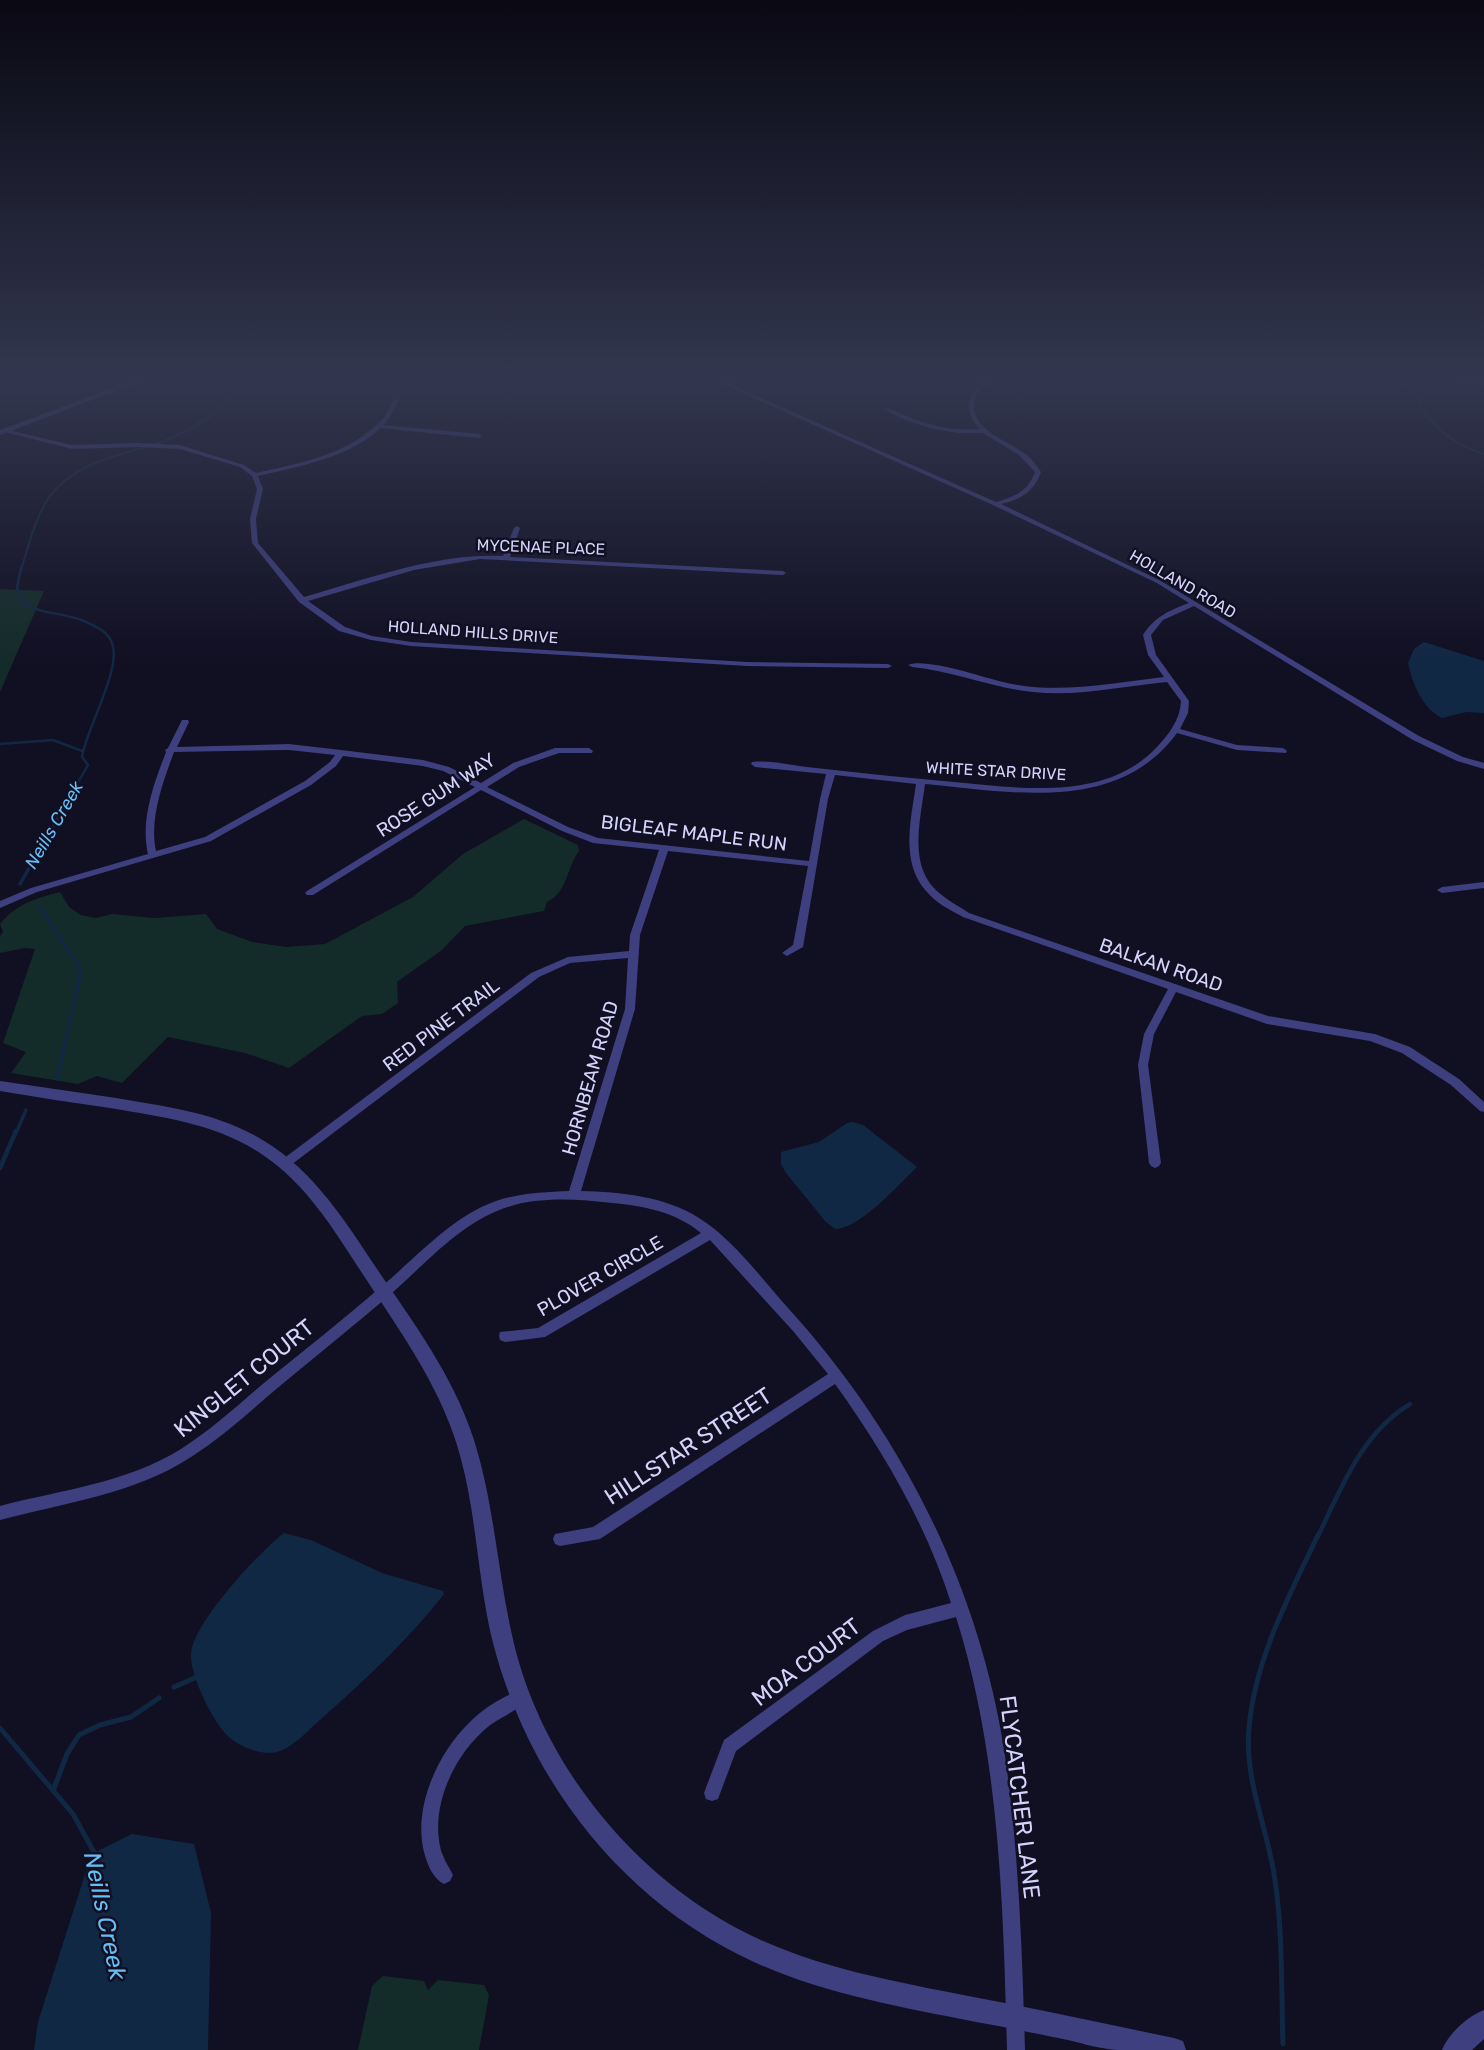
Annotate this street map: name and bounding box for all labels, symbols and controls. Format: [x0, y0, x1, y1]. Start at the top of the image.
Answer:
street label: MYCENAE PLACE [476, 535, 606, 559]
street label: HOLLAND ROAD [1126, 546, 1240, 622]
street label: HOLLAND HILLS DRIVE [387, 617, 559, 647]
street label: ROSE GUM WAY [372, 748, 500, 842]
street label: WHITE STAR DRIVE [925, 758, 1067, 784]
water label: Neills Creek [20, 777, 88, 873]
street label: BIGLEAF MAPLE RUN [600, 810, 788, 856]
street label: BALKAN ROAD [1096, 933, 1226, 997]
street label: RED PINE TRAIL [378, 973, 504, 1076]
street label: HORNBEAM ROAD [557, 998, 623, 1158]
street label: PLOVER CIRCLE [533, 1231, 667, 1321]
street label: KINGLET COURT [168, 1313, 320, 1443]
street label: HILLSTAR STREET [599, 1381, 777, 1511]
street label: MOA COURT [746, 1612, 866, 1712]
street label: FLYCATCHER LANE [994, 1694, 1046, 1900]
water label: Neills Creek [78, 1849, 132, 1983]

